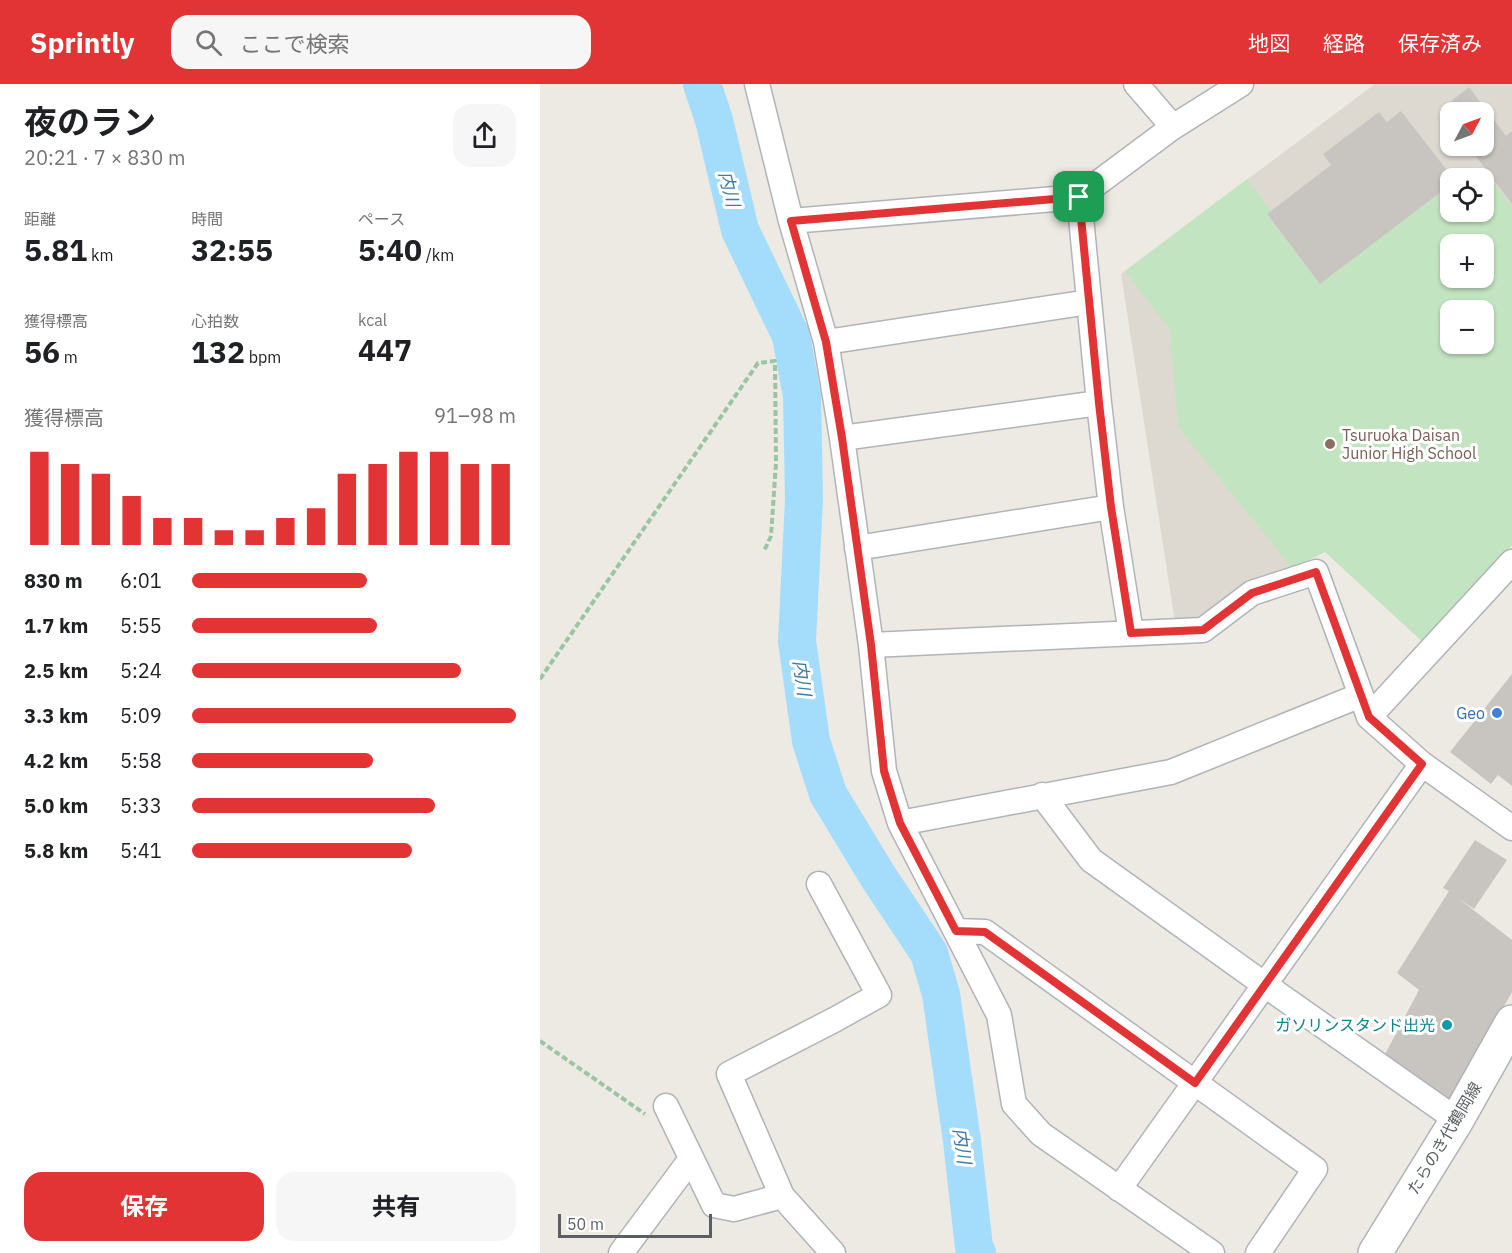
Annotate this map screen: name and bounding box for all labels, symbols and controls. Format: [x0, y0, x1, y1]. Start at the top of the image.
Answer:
search box [171, 15, 591, 69]
text: Sprintly [30, 24, 135, 61]
icon: search [192, 26, 225, 59]
text: ここで検索 [240, 29, 350, 58]
text: 地図 [1248, 29, 1290, 57]
text: 経路 [1323, 29, 1365, 57]
text: 保存済み [1398, 29, 1482, 57]
text: 夜のラン [24, 100, 156, 143]
north arrow [1440, 102, 1494, 156]
map controls [1440, 102, 1494, 354]
button: share [453, 104, 516, 167]
text: 20:21 · 7 × 830 m [24, 144, 185, 171]
button: locate [1440, 168, 1494, 222]
water label: 内川 [714, 169, 745, 211]
pin [1053, 171, 1104, 222]
icon: arrive [1062, 180, 1095, 213]
text: 距離 [24, 209, 56, 229]
text: 時間 [191, 209, 223, 229]
text: ペース [358, 209, 405, 229]
text: 5.81 [24, 230, 87, 269]
text: 32:55 [191, 230, 273, 269]
text: 5:40 [358, 230, 422, 269]
button: + [1440, 234, 1494, 288]
text: km [87, 245, 114, 265]
text: /km [422, 245, 454, 265]
button: − [1440, 300, 1494, 354]
text: kcal [358, 310, 387, 330]
text: 獲得標高 [24, 311, 88, 331]
text: 心拍数 [191, 311, 239, 331]
text: 447 [358, 330, 412, 369]
text: 56 [24, 332, 60, 371]
text: 132 [191, 332, 245, 371]
text: m [60, 347, 78, 367]
text: bpm [245, 347, 281, 367]
text: 91–98 m [434, 402, 516, 429]
text: 獲得標高 [24, 404, 104, 431]
place label: Tsuruoka Daisan Junior High School [1342, 425, 1476, 463]
marker: Tsuruoka Daisan Junior High School [1323, 437, 1337, 451]
text: 830 m [24, 567, 83, 594]
text: 6:01 [120, 567, 162, 594]
text: 1.7 km [24, 612, 88, 639]
text: 5:55 [120, 612, 162, 639]
text: 2.5 km [24, 657, 88, 684]
text: 5:24 [120, 657, 162, 684]
water label: 内川 [789, 659, 817, 699]
text: 3.3 km [24, 702, 88, 729]
text: 5:09 [120, 702, 162, 729]
place label: Geo [1456, 703, 1485, 723]
marker: Geo [1490, 706, 1504, 720]
text: 4.2 km [24, 747, 88, 774]
text: 5:58 [120, 747, 162, 774]
text: 5.0 km [24, 792, 88, 819]
text: 5:33 [120, 792, 162, 819]
text: 5.8 km [24, 837, 88, 864]
text: 5:41 [120, 837, 162, 864]
place label: ガソリンスタンド出光 [1275, 1015, 1435, 1035]
marker: ガソリンスタンド出光 [1440, 1018, 1454, 1032]
street label: たらのき代鶴岡線 [1403, 1078, 1485, 1198]
water label: 内川 [949, 1127, 977, 1167]
button: 保存 [24, 1172, 264, 1241]
button: 共有 [276, 1172, 516, 1241]
scale bar [558, 1211, 712, 1238]
text: 50 m [567, 1214, 604, 1234]

